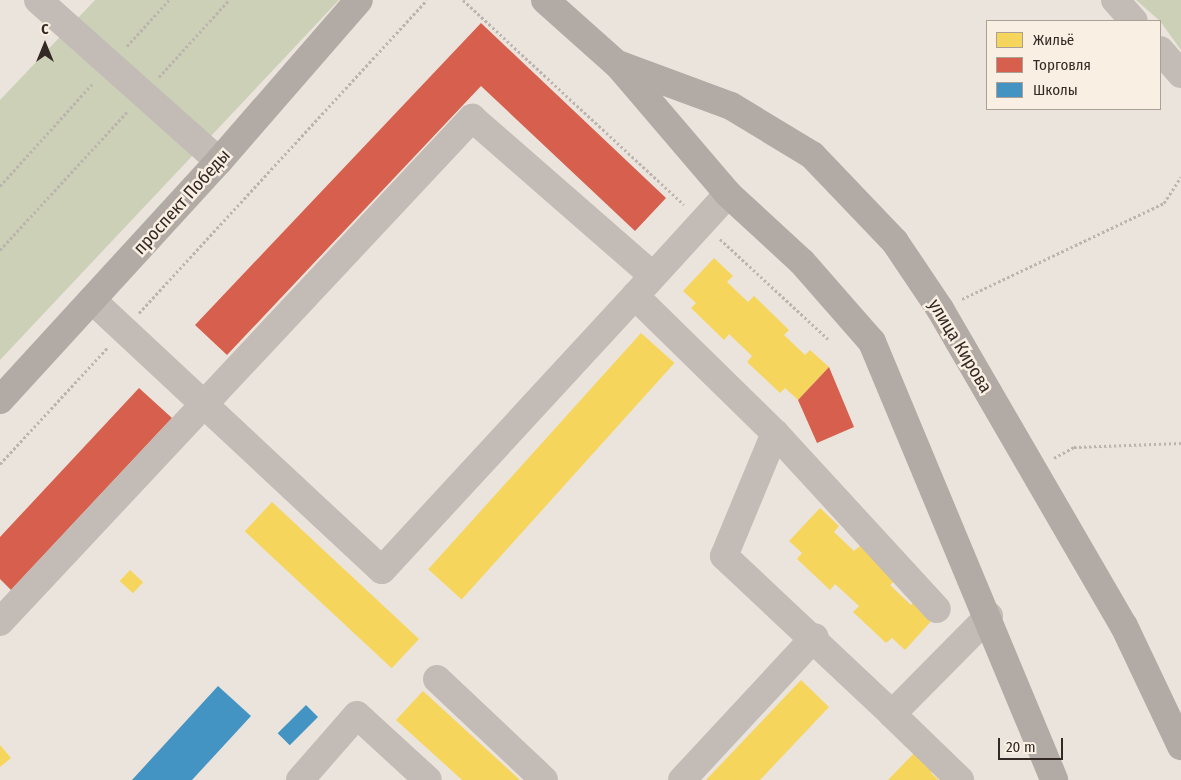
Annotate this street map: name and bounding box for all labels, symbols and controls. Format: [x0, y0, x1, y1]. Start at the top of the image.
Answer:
north arrow [20, 20, 70, 70]
legend [986, 20, 1161, 110]
text: С [41, 21, 49, 38]
text: Жильё [1033, 31, 1074, 49]
text: Торговля [1033, 56, 1091, 74]
text: Школы [1033, 81, 1078, 99]
street label: проспект Победы [129, 145, 235, 259]
street label: улица Кирова [924, 295, 996, 397]
scale bar [1001, 728, 1066, 760]
text: 20 m [1006, 738, 1036, 756]

